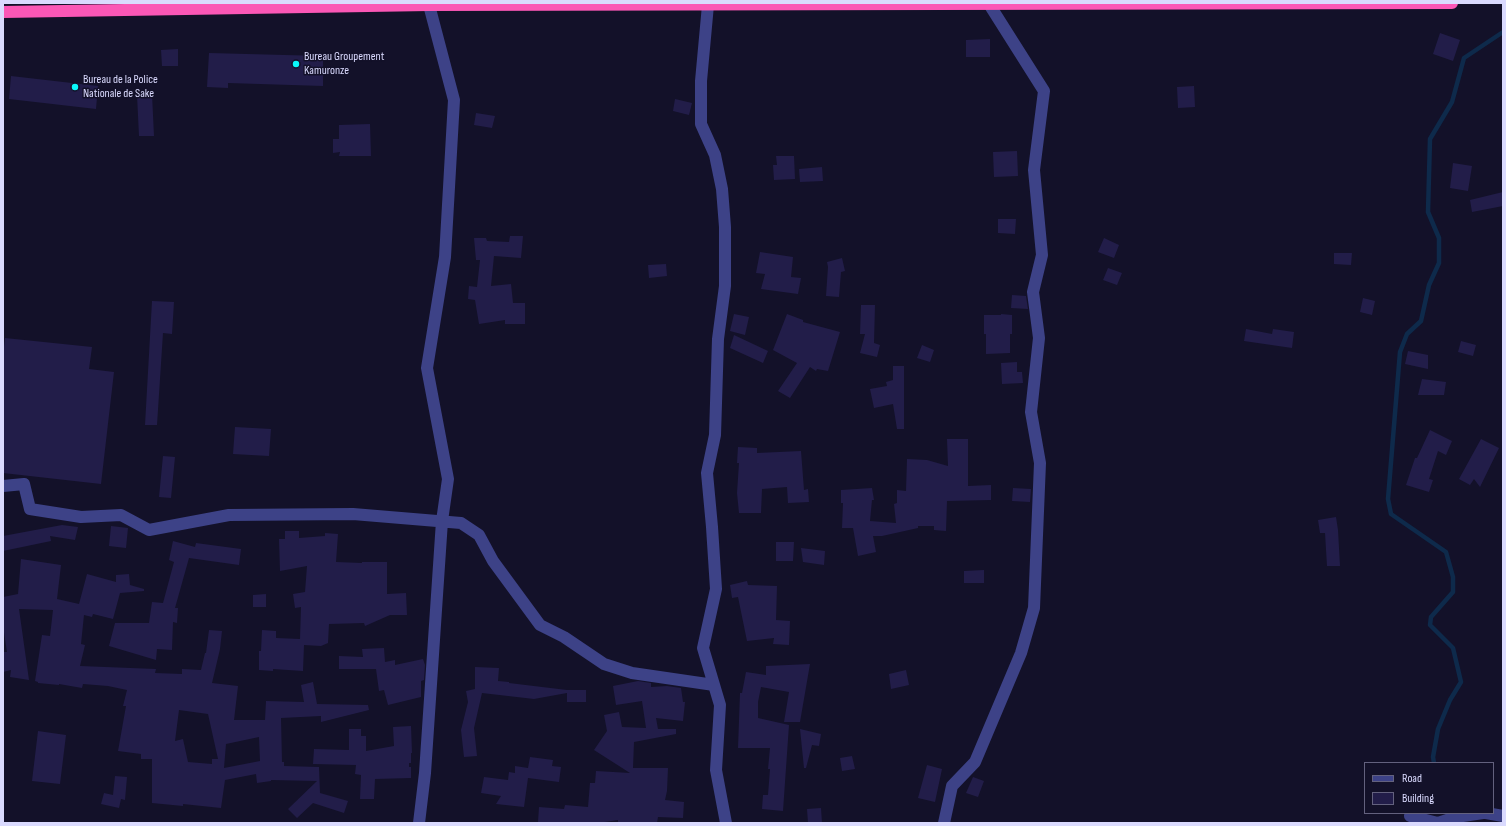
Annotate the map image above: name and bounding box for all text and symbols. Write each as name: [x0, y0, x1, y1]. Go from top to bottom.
place label: Bureau Groupement Kamuronze: [304, 50, 384, 78]
marker: Bureau Groupement Kamuronze: [291, 59, 301, 69]
place label: Bureau de la Police Nationale de Sake: [83, 73, 158, 101]
marker: Bureau de la Police Nationale de Sake: [70, 82, 80, 92]
legend: [1364, 762, 1494, 814]
text: Road: [1402, 771, 1422, 786]
text: Building: [1402, 791, 1434, 806]

